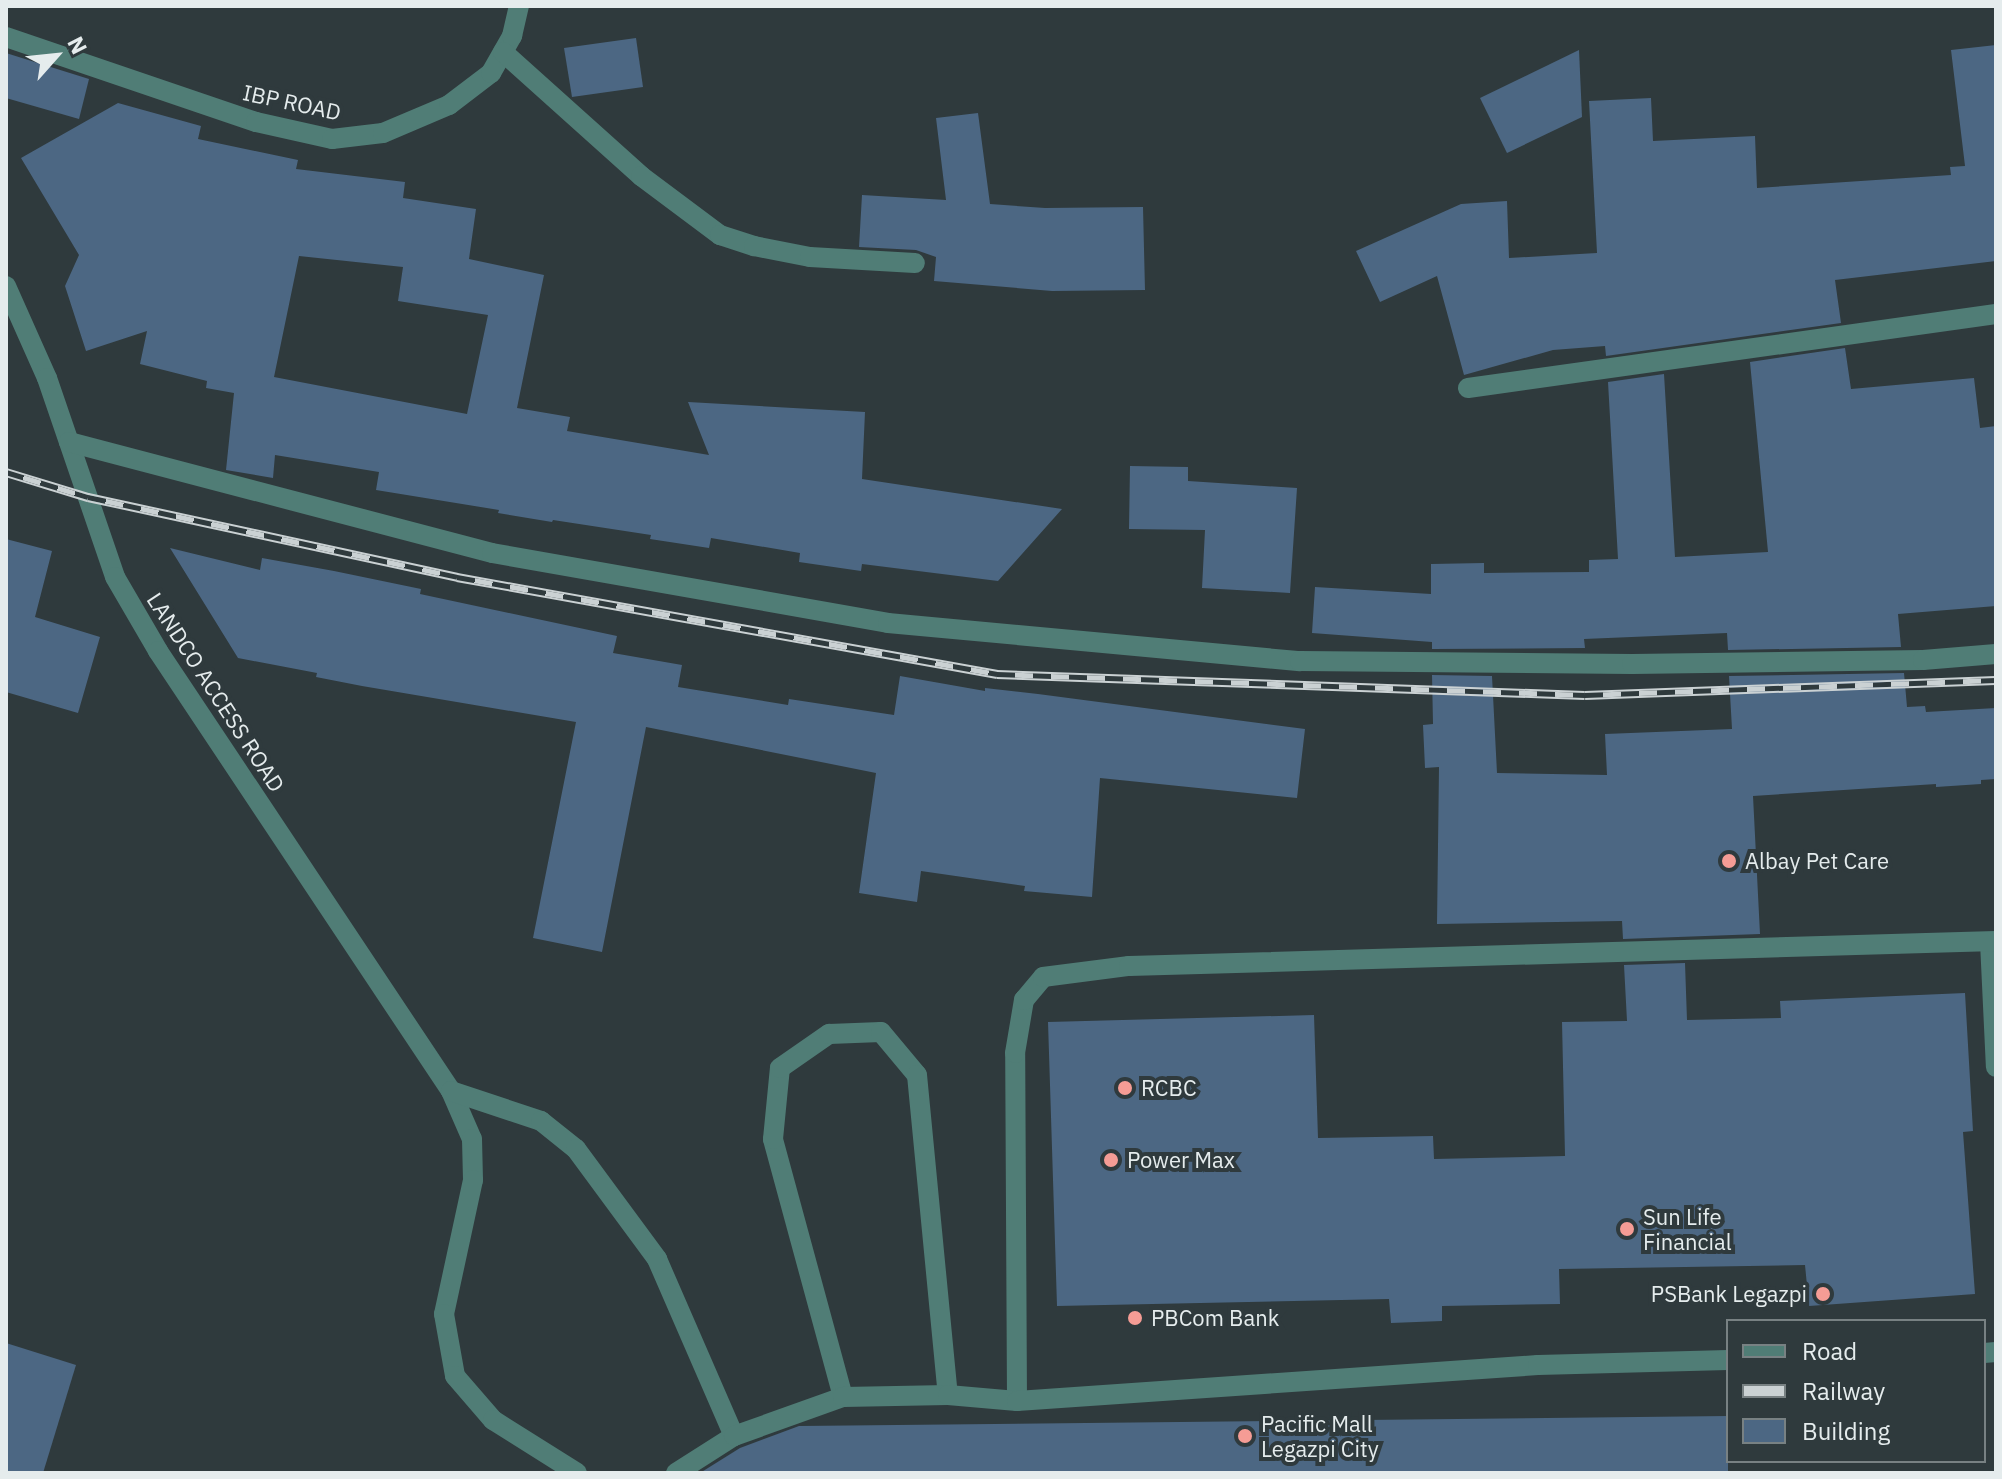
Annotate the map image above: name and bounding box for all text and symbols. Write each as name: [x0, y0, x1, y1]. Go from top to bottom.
north arrow: [16, 16, 96, 96]
text: N: [61, 31, 94, 59]
street label: IBP ROAD: [241, 79, 343, 125]
street label: LANDCO ACCESS ROAD: [142, 587, 290, 797]
place label: Albay Pet Care: [1745, 848, 1889, 874]
marker: Albay Pet Care: [1720, 852, 1738, 870]
place label: RCBC: [1141, 1075, 1197, 1101]
marker: RCBC: [1116, 1079, 1134, 1097]
place label: Power Max: [1127, 1147, 1235, 1173]
marker: Power Max: [1102, 1151, 1120, 1169]
place label: Sun Life Financial: [1643, 1203, 1732, 1254]
marker: Sun Life Financial: [1618, 1220, 1636, 1238]
place label: PSBank Legazpi: [1651, 1281, 1807, 1307]
marker: PSBank Legazpi: [1814, 1285, 1832, 1303]
place label: PBCom Bank: [1151, 1305, 1279, 1331]
marker: PBCom Bank: [1126, 1309, 1144, 1327]
legend: [1726, 1319, 1986, 1463]
text: Road: [1802, 1335, 1857, 1367]
text: Railway: [1802, 1375, 1885, 1407]
place label: Pacific Mall Legazpi City: [1261, 1410, 1379, 1462]
text: Building: [1802, 1415, 1890, 1447]
marker: Pacific Mall Legazpi City: [1236, 1427, 1254, 1445]

